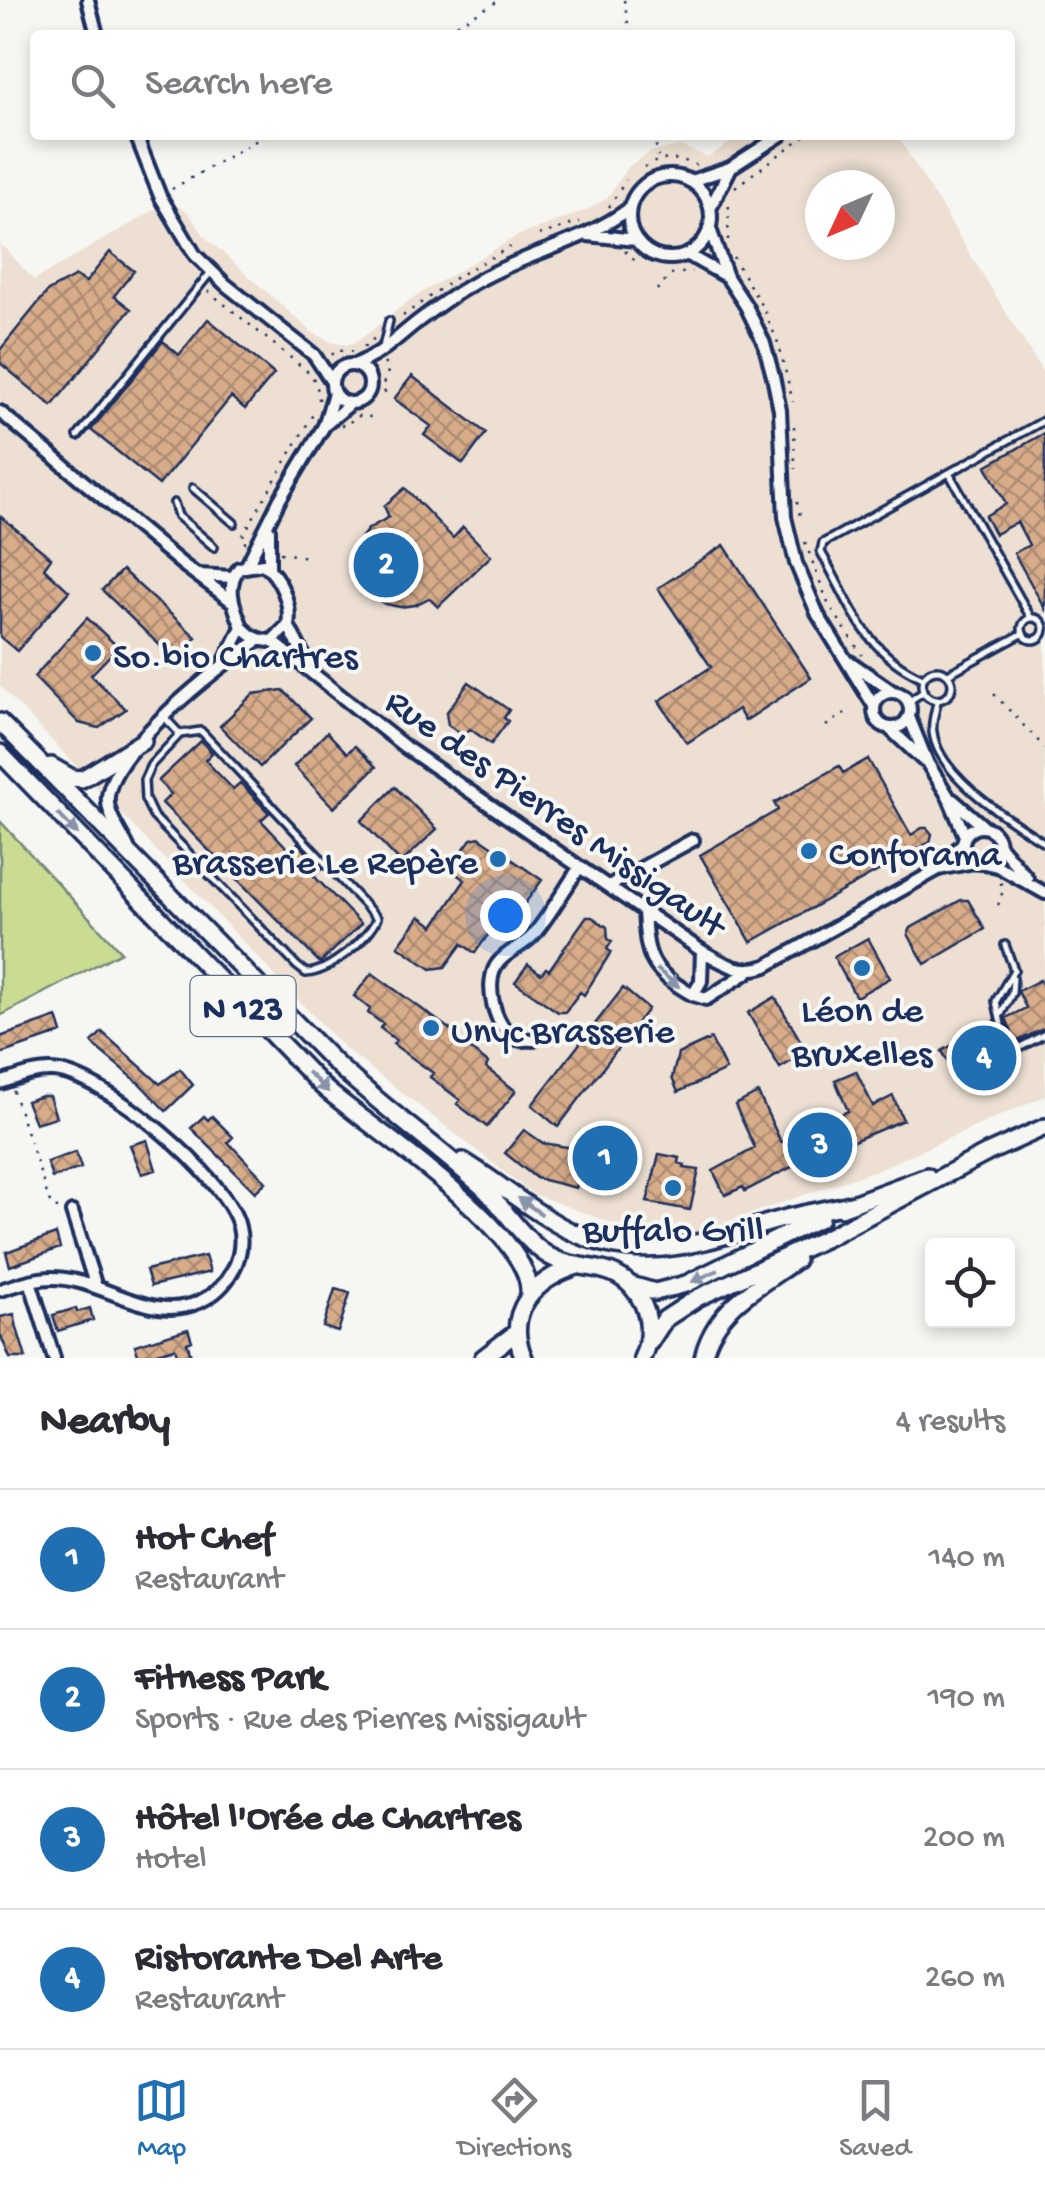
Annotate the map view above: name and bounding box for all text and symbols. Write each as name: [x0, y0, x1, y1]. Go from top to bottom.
search box: [30, 30, 1015, 140]
icon: search: [65, 58, 120, 113]
text: Search here: [145, 63, 332, 107]
north arrow: [805, 170, 895, 260]
pin: 2: [354, 528, 418, 602]
place label: So.bio Chartres: [113, 637, 358, 681]
marker: So.bio Chartres: [82, 642, 104, 664]
street label: Rue des Pierres Missigault: [375, 682, 735, 952]
one-way arrow: [56, 811, 79, 835]
place label: Conforama: [829, 835, 1003, 879]
marker: Conforama: [798, 840, 820, 862]
place label: Brasserie Le Repère: [172, 843, 478, 887]
marker: Brasserie Le Repère: [487, 848, 509, 870]
your location: [480, 890, 531, 941]
marker: Léon de Bruxelles: [851, 957, 873, 979]
one-way arrow: [655, 967, 680, 989]
road number: N 123: [190, 976, 296, 1036]
place label: Léon de Bruxelles: [791, 991, 933, 1079]
place label: Unyc Brasserie: [451, 1012, 675, 1056]
marker: Unyc Brasserie: [420, 1017, 442, 1039]
pin: 4: [952, 1020, 1016, 1096]
one-way arrow: [306, 1070, 330, 1093]
pin: 3: [788, 1108, 852, 1182]
pin: 1: [572, 1120, 638, 1196]
marker: Buffalo Grill: [662, 1177, 684, 1199]
one-way arrow: [516, 1196, 543, 1216]
place label: Buffalo Grill: [581, 1211, 764, 1255]
map controls: [925, 1238, 1015, 1328]
button: locate: [925, 1238, 1015, 1328]
one-way arrow: [690, 1268, 720, 1284]
text: Nearby: [40, 1399, 170, 1448]
text: 4 results: [896, 1404, 1005, 1442]
text: Hot Chef: [135, 1518, 273, 1562]
text: 1: [66, 1540, 79, 1578]
text: 140 m: [928, 1540, 1005, 1578]
text: Restaurant: [135, 1562, 283, 1600]
text: Fitness Park: [135, 1658, 325, 1702]
text: 2: [65, 1680, 80, 1718]
text: 190 m: [928, 1680, 1005, 1718]
text: Sports · Rue des Pierres Missigault: [135, 1702, 584, 1740]
text: Hôtel l'Orée de Chartres: [135, 1798, 520, 1842]
text: 3: [64, 1820, 81, 1858]
text: 200 m: [923, 1820, 1005, 1858]
text: Hotel: [135, 1842, 207, 1880]
text: Ristorante Del Arte: [135, 1938, 442, 1982]
text: 4: [65, 1960, 80, 1998]
text: 260 m: [925, 1960, 1005, 1998]
text: Restaurant: [135, 1982, 283, 2020]
tab: Map: [134, 2073, 189, 2166]
tab: Directions: [457, 2073, 571, 2166]
tab: Saved: [839, 2073, 911, 2166]

